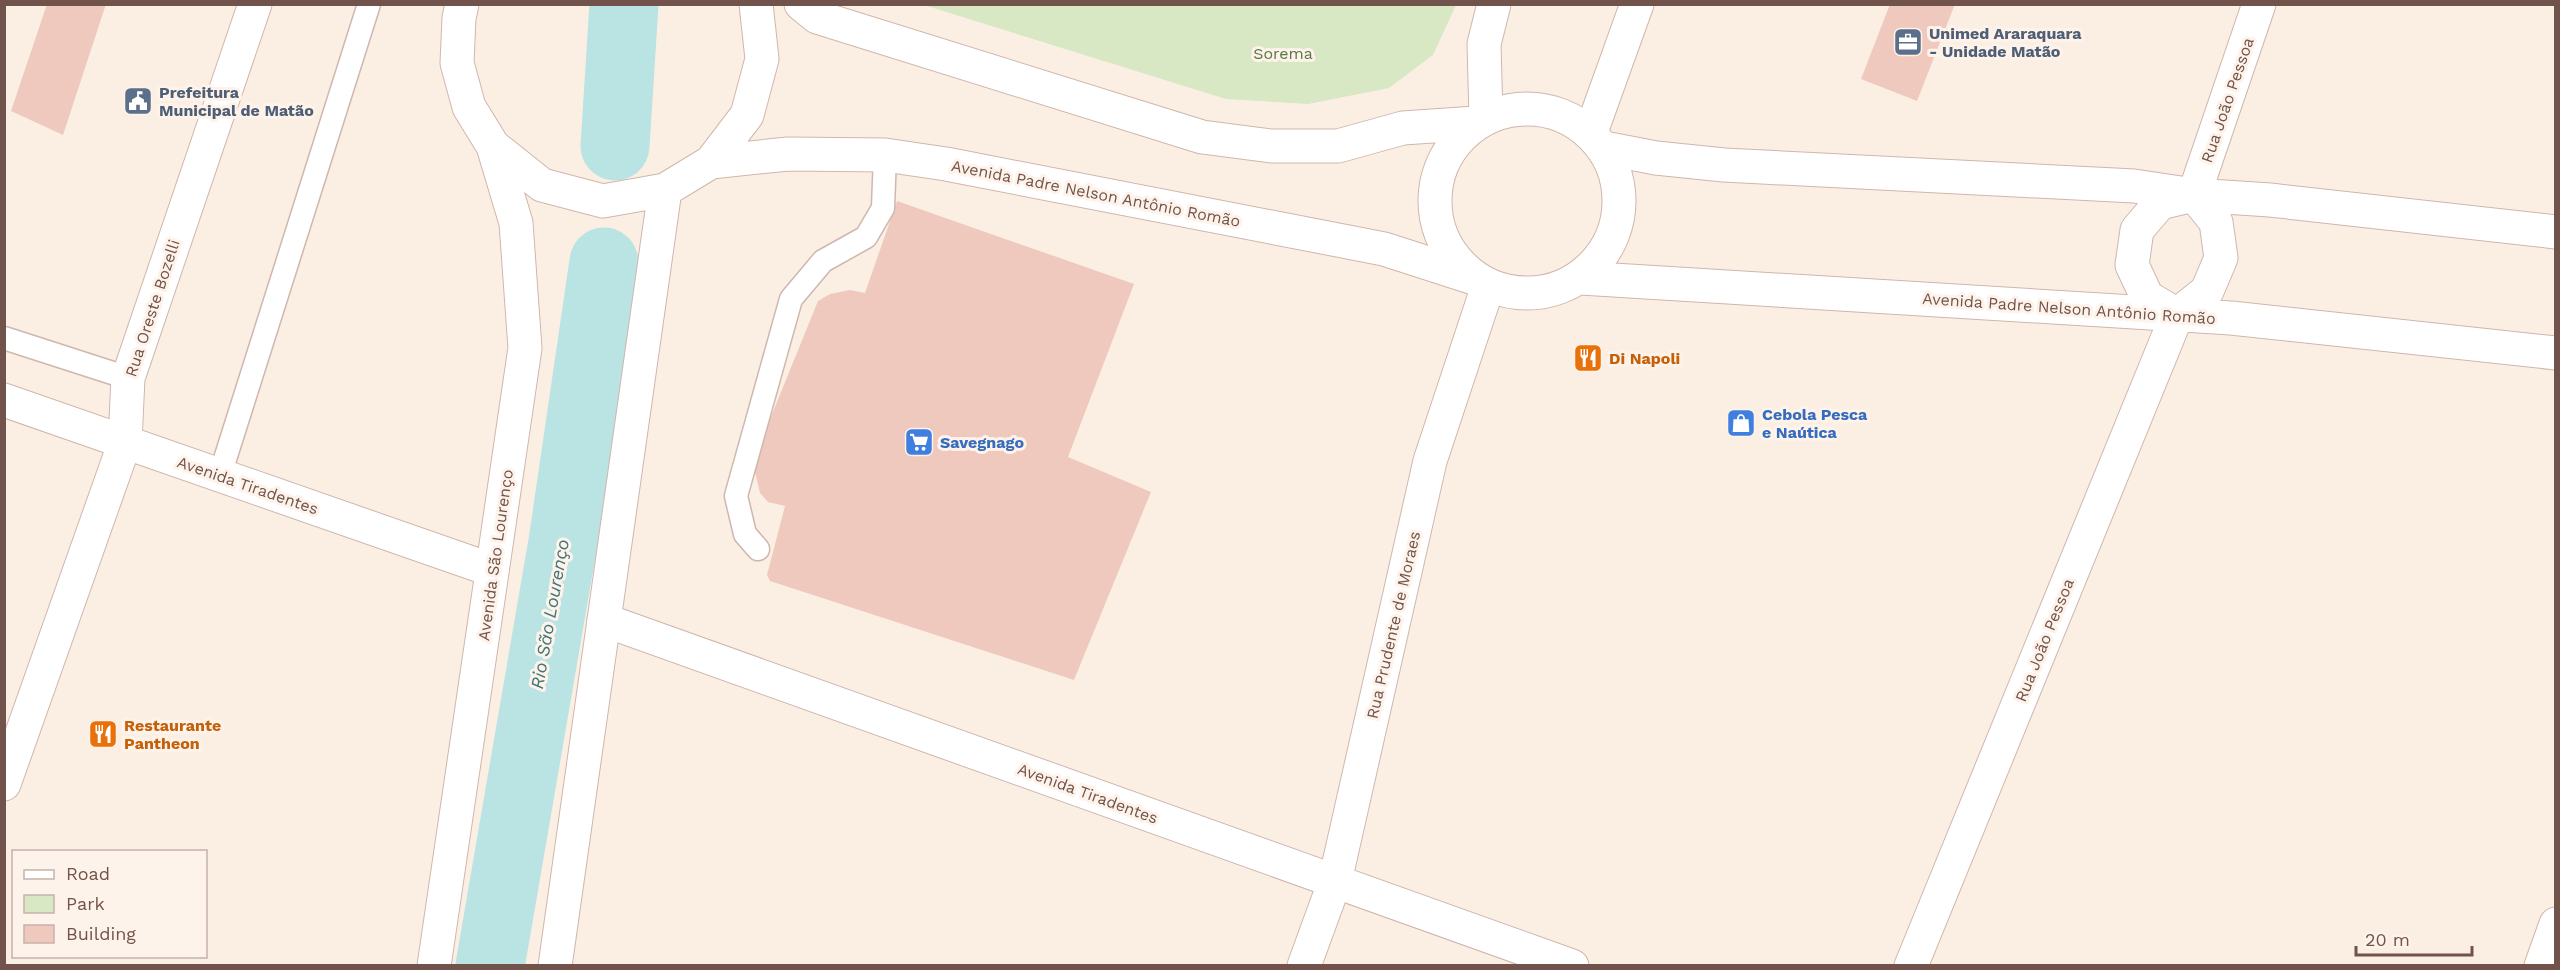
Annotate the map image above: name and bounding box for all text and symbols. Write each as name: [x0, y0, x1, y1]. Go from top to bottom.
place label: Unimed Araraquara - Unidade Matão: [1929, 24, 2082, 61]
office icon: Unimed Araraquara - Unidade Matão: [1892, 26, 1924, 58]
street label: Rua João Pessoa: [2197, 35, 2258, 165]
park label: Sorema: [1253, 44, 1313, 63]
place label: Prefeitura Municipal de Matão: [159, 83, 314, 120]
public building icon: Prefeitura Municipal de Matão: [122, 85, 154, 117]
street label: Avenida Padre Nelson Antônio Romão: [950, 156, 1242, 231]
street label: Rua Oreste Bozelli: [121, 237, 184, 379]
street label: Avenida Padre Nelson Antônio Romão: [1922, 289, 2216, 328]
restaurant icon: Di Napoli: [1572, 342, 1604, 374]
place label: Di Napoli: [1609, 349, 1680, 368]
place label: Cebola Pesca e Naútica: [1762, 405, 1868, 442]
shop icon: Cebola Pesca e Naútica: [1725, 407, 1757, 439]
supermarket icon: Savegnago: [903, 426, 935, 458]
place label: Savegnago: [940, 433, 1024, 452]
street label: Avenida Tiradentes: [175, 452, 321, 519]
street label: Avenida São Lourenço: [474, 468, 517, 642]
street label: Rua Prudente de Moraes: [1363, 529, 1424, 721]
water label: Rio São Lourenço: [526, 537, 573, 690]
street label: Rua João Pessoa: [2011, 576, 2078, 705]
place label: Restaurante Pantheon: [124, 716, 221, 753]
restaurant icon: Restaurante Pantheon: [87, 718, 119, 750]
street label: Avenida Tiradentes: [1015, 759, 1161, 828]
legend: [12, 850, 207, 958]
text: Road: [66, 863, 110, 884]
text: Park: [66, 893, 105, 914]
scale bar: [2356, 919, 2472, 957]
text: Building: [66, 923, 136, 944]
text: 20 m: [2365, 929, 2410, 950]

